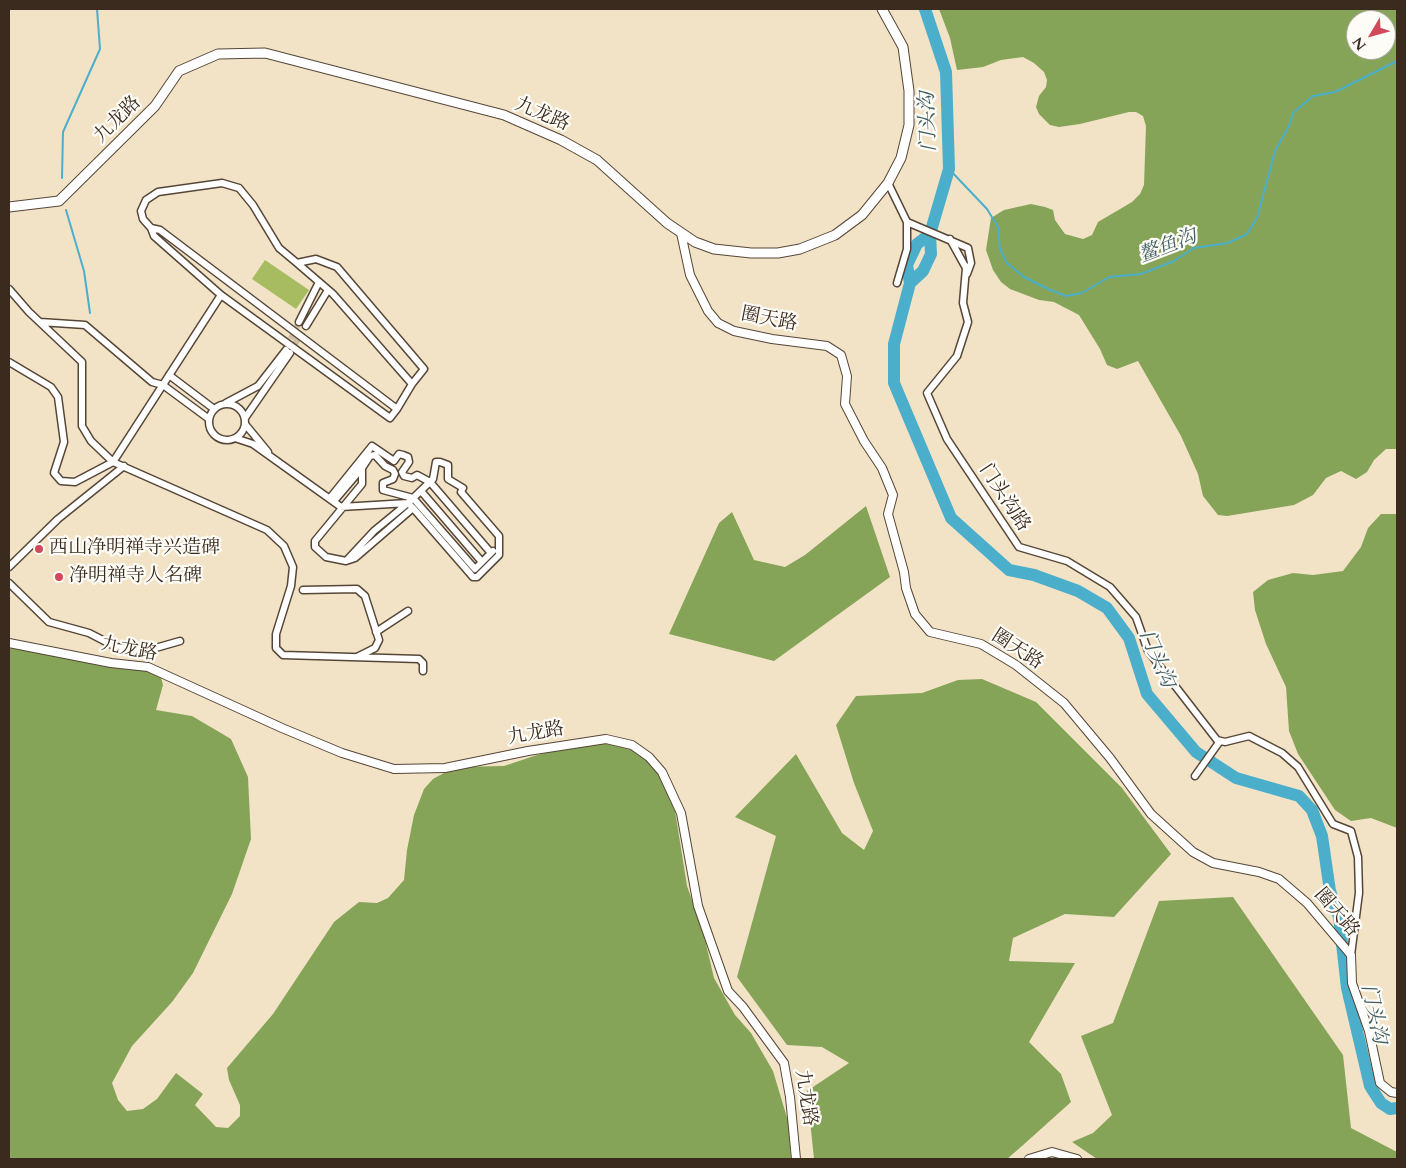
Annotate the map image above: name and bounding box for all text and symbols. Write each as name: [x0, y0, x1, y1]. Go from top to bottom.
north arrow: [1346, 10, 1396, 60]
text: N: [1348, 33, 1371, 54]
street label: 九龙路: [90, 92, 146, 148]
water label: 门头沟: [916, 92, 942, 152]
street label: 九龙路: [511, 93, 573, 137]
water label: 鳌鱼沟: [1136, 225, 1200, 269]
street label: 圈天路: [739, 303, 799, 337]
street label: 门头沟路: [974, 460, 1034, 536]
place label: 西山净明禅寺兴造碑: [49, 538, 220, 560]
marker: 西山净明禅寺兴造碑: [33, 543, 45, 555]
place label: 净明禅寺人名碑: [69, 566, 202, 588]
marker: 净明禅寺人名碑: [53, 571, 65, 583]
street label: 圈天路: [987, 625, 1047, 675]
water label: 门头沟: [1133, 627, 1179, 691]
street label: 九龙路: [99, 633, 159, 667]
street label: 九龙路: [506, 718, 566, 750]
street label: 圈天路: [1309, 884, 1363, 942]
water label: 门头沟: [1355, 982, 1391, 1046]
street label: 九龙路: [789, 1068, 821, 1128]

